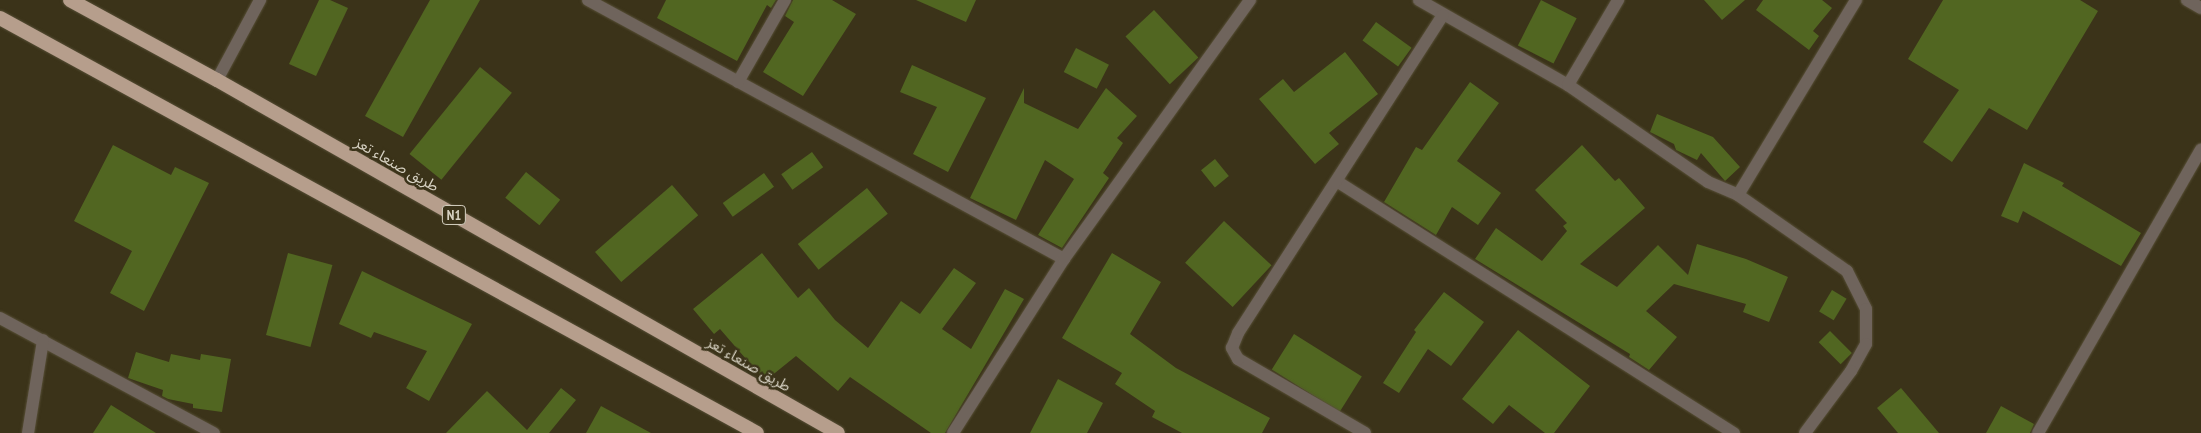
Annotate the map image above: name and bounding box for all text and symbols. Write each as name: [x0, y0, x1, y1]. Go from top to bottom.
street label: طريق صنعاء تعز: [352, 133, 442, 195]
road number: N1: [442, 204, 466, 226]
street label: طريق صنعاء تعز: [704, 333, 794, 395]

